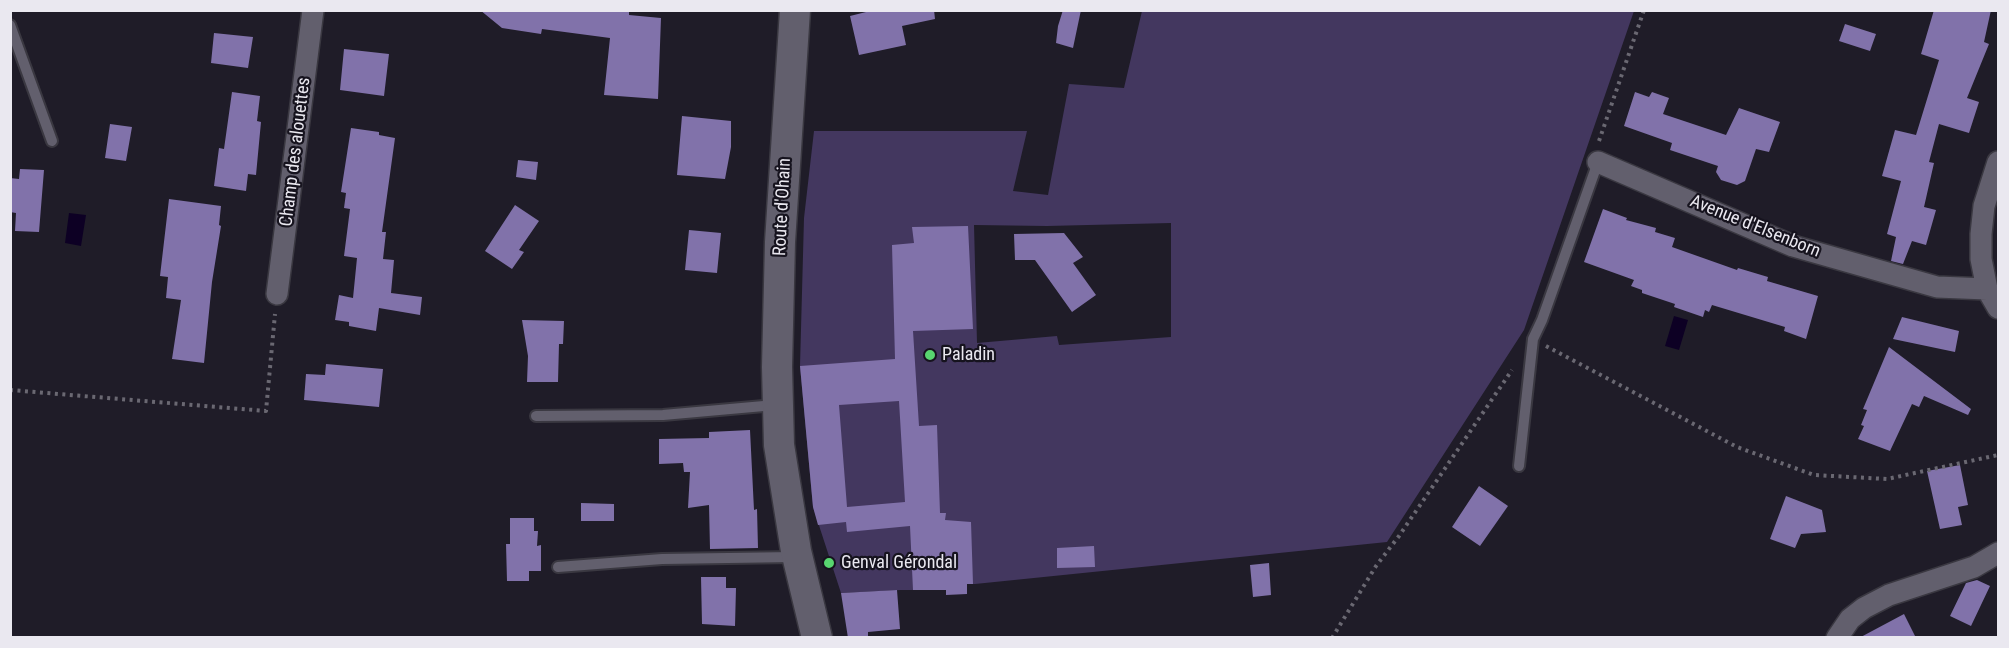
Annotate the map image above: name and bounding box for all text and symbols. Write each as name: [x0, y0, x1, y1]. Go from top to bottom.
street label: Champ des alouettes: [276, 76, 316, 228]
street label: Route d'Ohain: [770, 157, 796, 257]
street label: Avenue d'Elsenborn: [1687, 191, 1823, 263]
place label: Paladin: [942, 344, 995, 366]
marker: Paladin: [923, 348, 937, 362]
place label: Genval Gérondal: [841, 552, 957, 574]
marker: Genval Gérondal: [822, 556, 836, 570]

